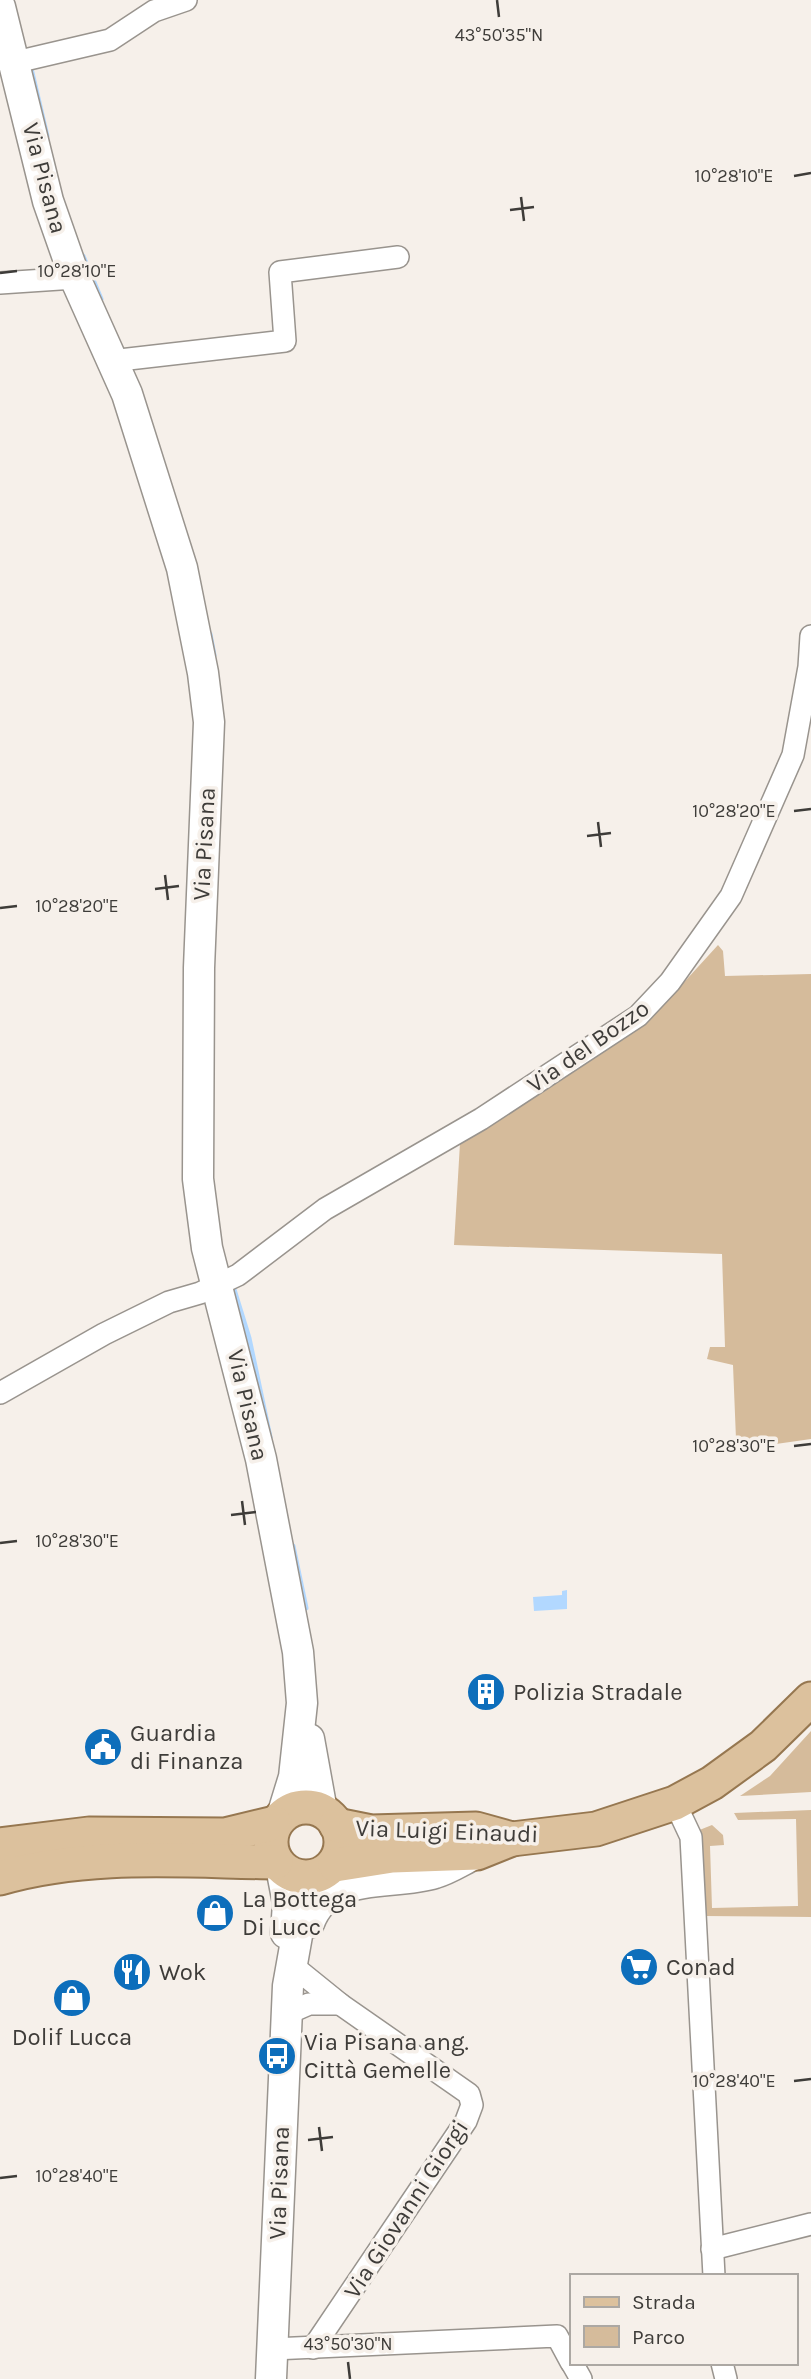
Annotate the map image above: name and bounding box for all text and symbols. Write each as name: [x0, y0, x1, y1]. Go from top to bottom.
text: 43°50'35"N: [455, 24, 543, 46]
street label: Via Pisana: [17, 120, 73, 236]
text: 10°28'10"E: [695, 165, 773, 187]
text: 10°28'10"E: [38, 260, 116, 282]
street label: Via Pisana: [187, 787, 221, 901]
text: 10°28'20"E: [692, 800, 776, 822]
text: 10°28'20"E: [35, 895, 119, 917]
street label: Via del Bozzo: [522, 994, 654, 1098]
street label: Via Pisana: [222, 1347, 274, 1463]
text: 10°28'30"E: [692, 1435, 776, 1457]
text: 10°28'30"E: [35, 1530, 119, 1552]
building icon: Polizia Stradale: [465, 1671, 507, 1713]
place label: Polizia Stradale: [513, 1678, 683, 1706]
place label: Guardia di Finanza: [130, 1719, 244, 1775]
public building icon: Guardia di Finanza: [82, 1726, 124, 1768]
street label: Via Luigi Einaudi: [355, 1814, 539, 1848]
place label: La Bottega Di Lucc: [242, 1885, 357, 1941]
shop icon: La Bottega Di Lucc: [194, 1892, 236, 1934]
supermarket icon: Conad: [618, 1946, 660, 1988]
restaurant icon: Wok: [111, 1951, 153, 1993]
place label: Conad: [666, 1953, 736, 1981]
place label: Wok: [159, 1958, 206, 1986]
shop icon: Dolif Lucca: [51, 1977, 93, 2019]
place label: Dolif Lucca: [12, 2023, 132, 2051]
place label: Via Pisana ang. Città Gemelle: [304, 2028, 469, 2084]
bus stop icon: Via Pisana ang. Città Gemelle: [256, 2035, 298, 2077]
text: 10°28'40"E: [692, 2070, 776, 2092]
street label: Via Giovanni Giorgi: [338, 2115, 474, 2303]
street label: Via Pisana: [263, 2126, 295, 2240]
text: 10°28'40"E: [35, 2165, 119, 2187]
legend: [570, 2274, 797, 2365]
text: Strada: [632, 2290, 696, 2314]
text: Parco: [632, 2325, 685, 2349]
text: 43°50'30"N: [303, 2333, 393, 2355]

